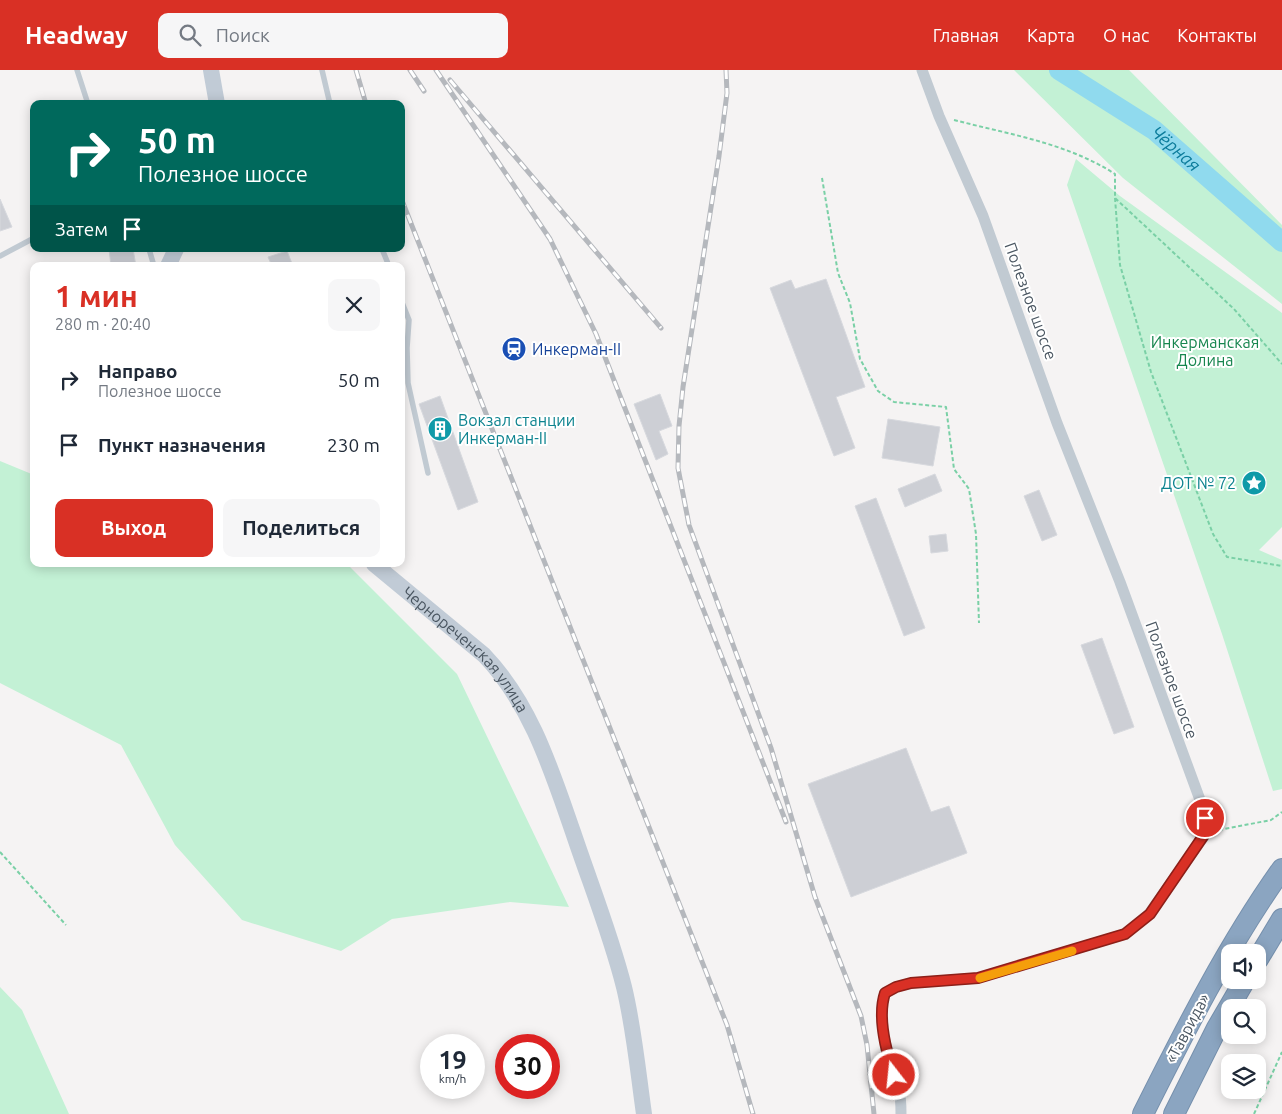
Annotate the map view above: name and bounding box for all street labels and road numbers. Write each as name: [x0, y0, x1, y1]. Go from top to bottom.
street label: Полезное шоссе: [1001, 240, 1061, 362]
street label: Чернореченская улица: [399, 583, 532, 715]
street label: Полезное шоссе: [1142, 619, 1202, 741]
street label: «Таврида»: [1161, 990, 1213, 1066]

